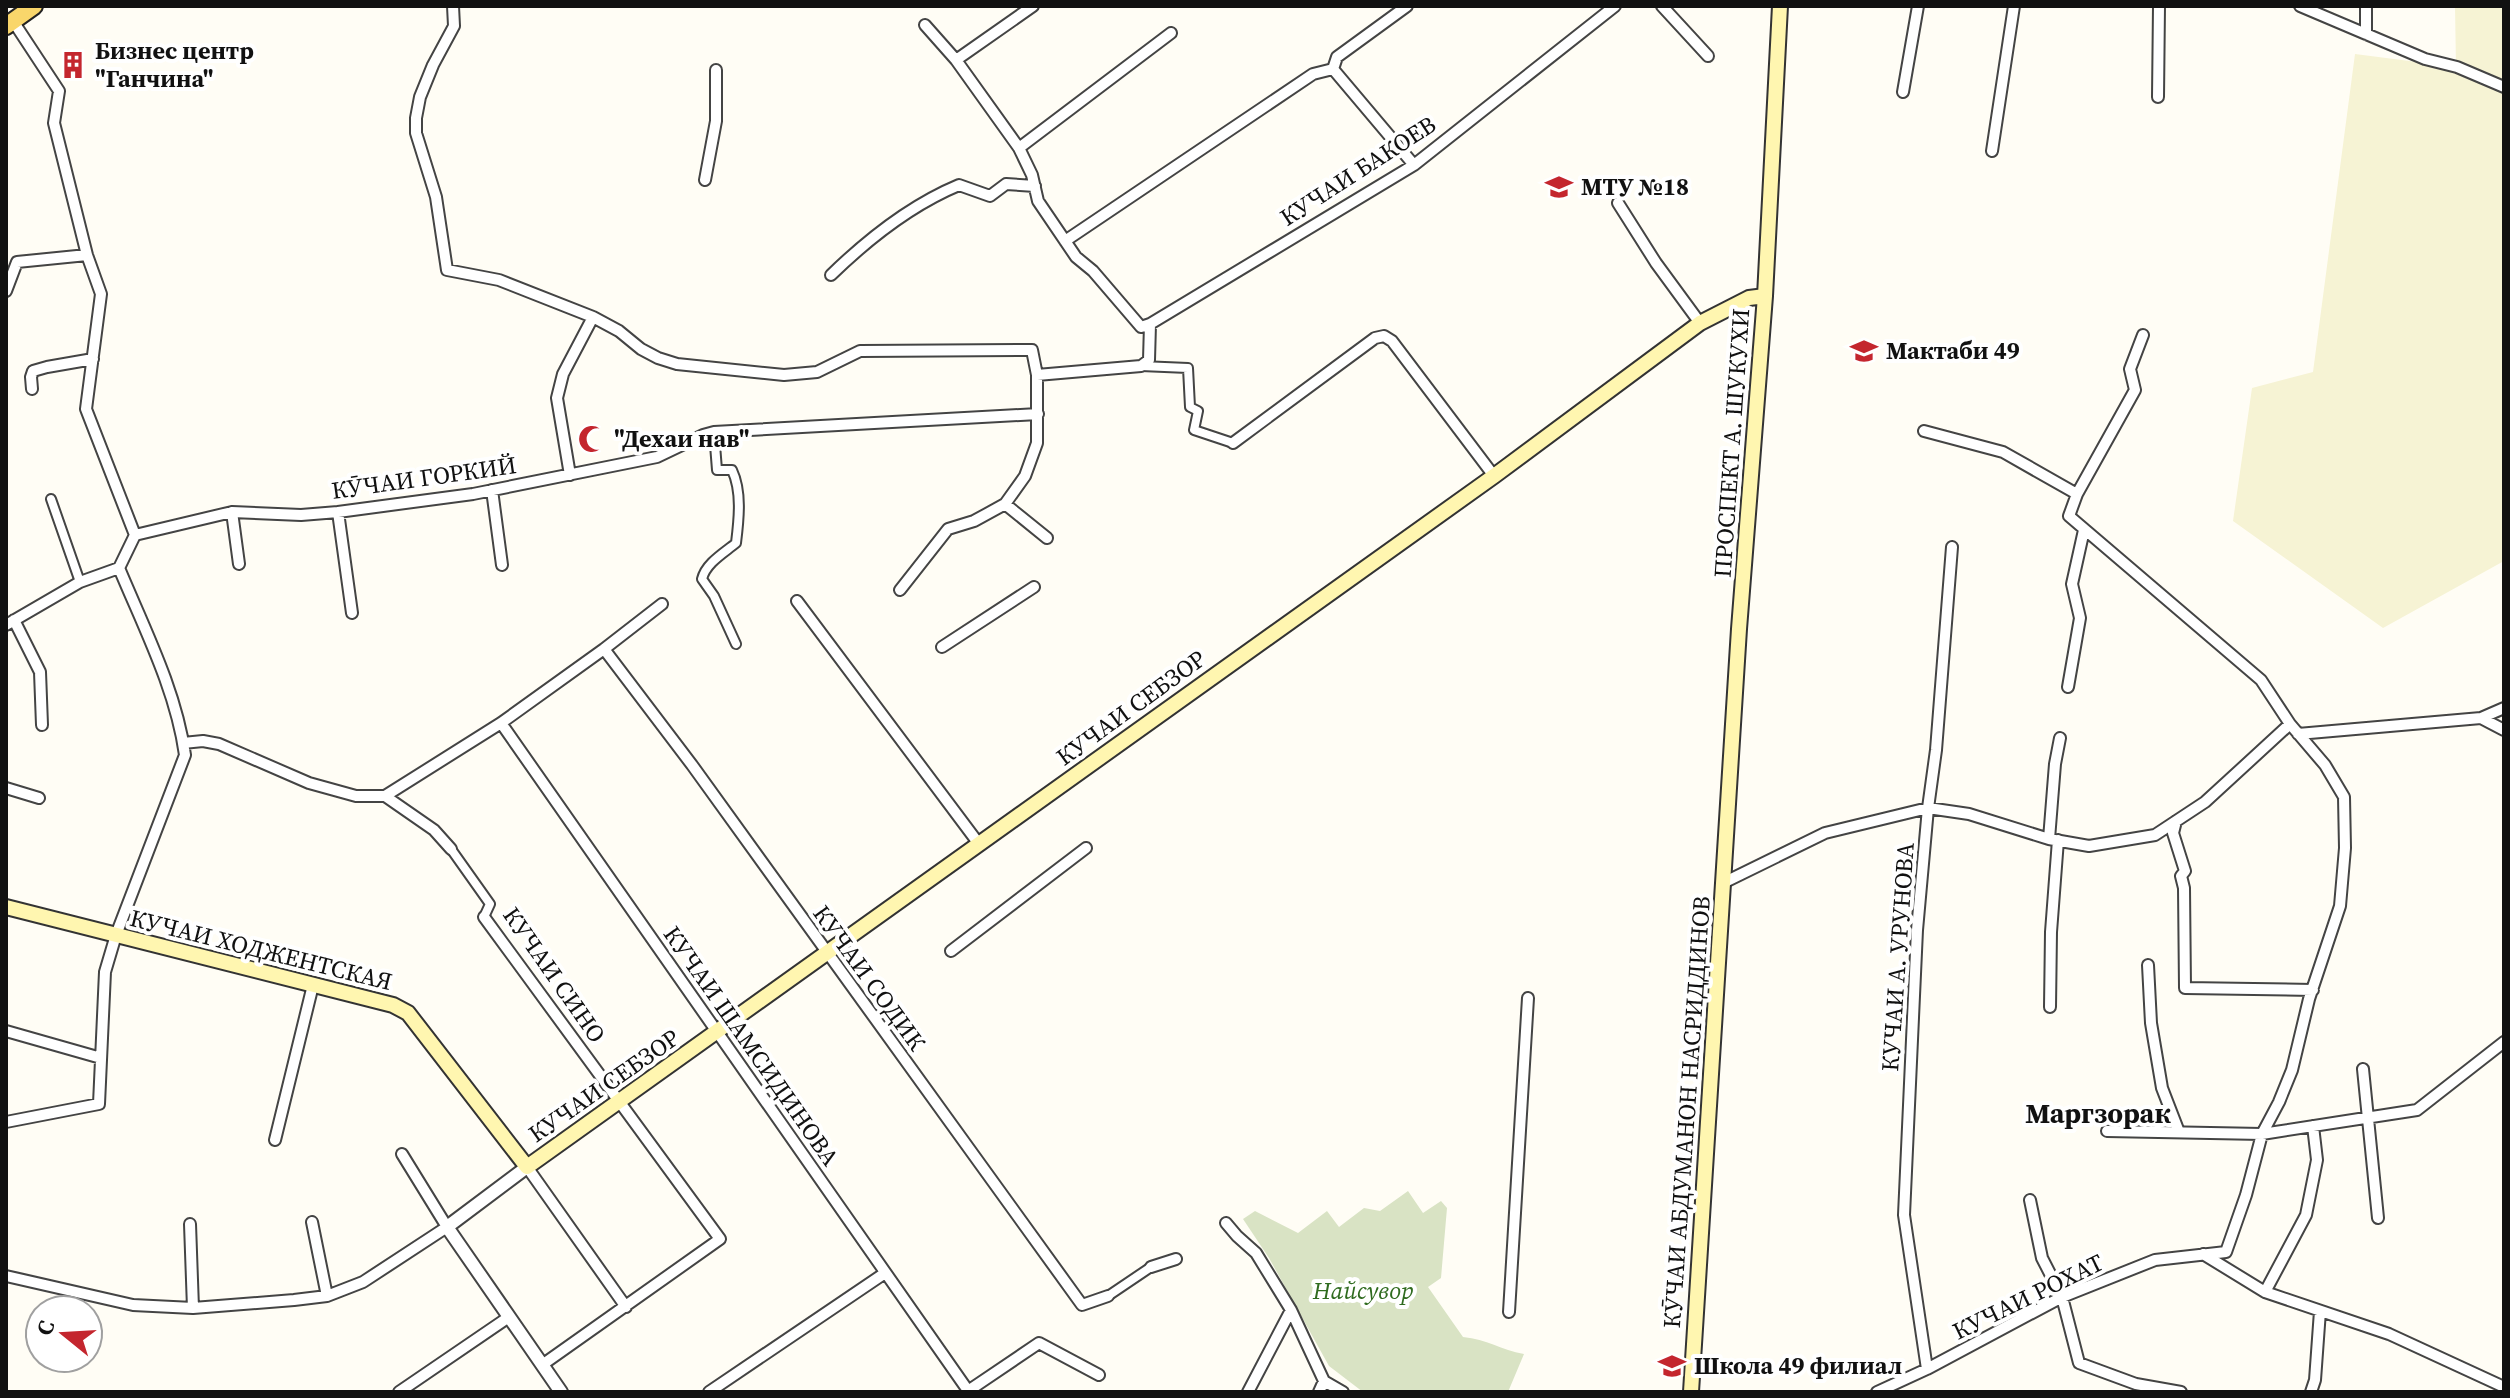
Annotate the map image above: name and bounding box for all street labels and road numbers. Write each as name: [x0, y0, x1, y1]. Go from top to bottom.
street label: КУЧАИ БАКОЕВ: [1273, 108, 1442, 233]
street label: ПРОСПЕКТ А. ШУКУХИ: [1706, 307, 1757, 579]
street label: КӮЧАИ ГОРКИЙ: [329, 448, 519, 507]
street label: КУЧАИ СЕБЗОР: [1049, 642, 1212, 773]
street label: КУЧАИ А. УРУНОВА: [1873, 841, 1922, 1072]
street label: КӮЧАИ АБДУМАНОН НАСРИДДИНОВ: [1655, 895, 1718, 1329]
street label: КУЧАИ СОДИК: [805, 898, 934, 1057]
street label: КУЧАИ СИНО: [495, 900, 613, 1049]
street label: КУЧАИ ХОДЖЕНТСКАЯ: [127, 901, 396, 998]
street label: КУЧАИ ШАМСИДИНОВА: [656, 919, 847, 1172]
street label: КУЧАИ СЕБЗОР: [522, 1021, 686, 1150]
street label: КУЧАИ РОХАТ: [1947, 1246, 2109, 1347]

